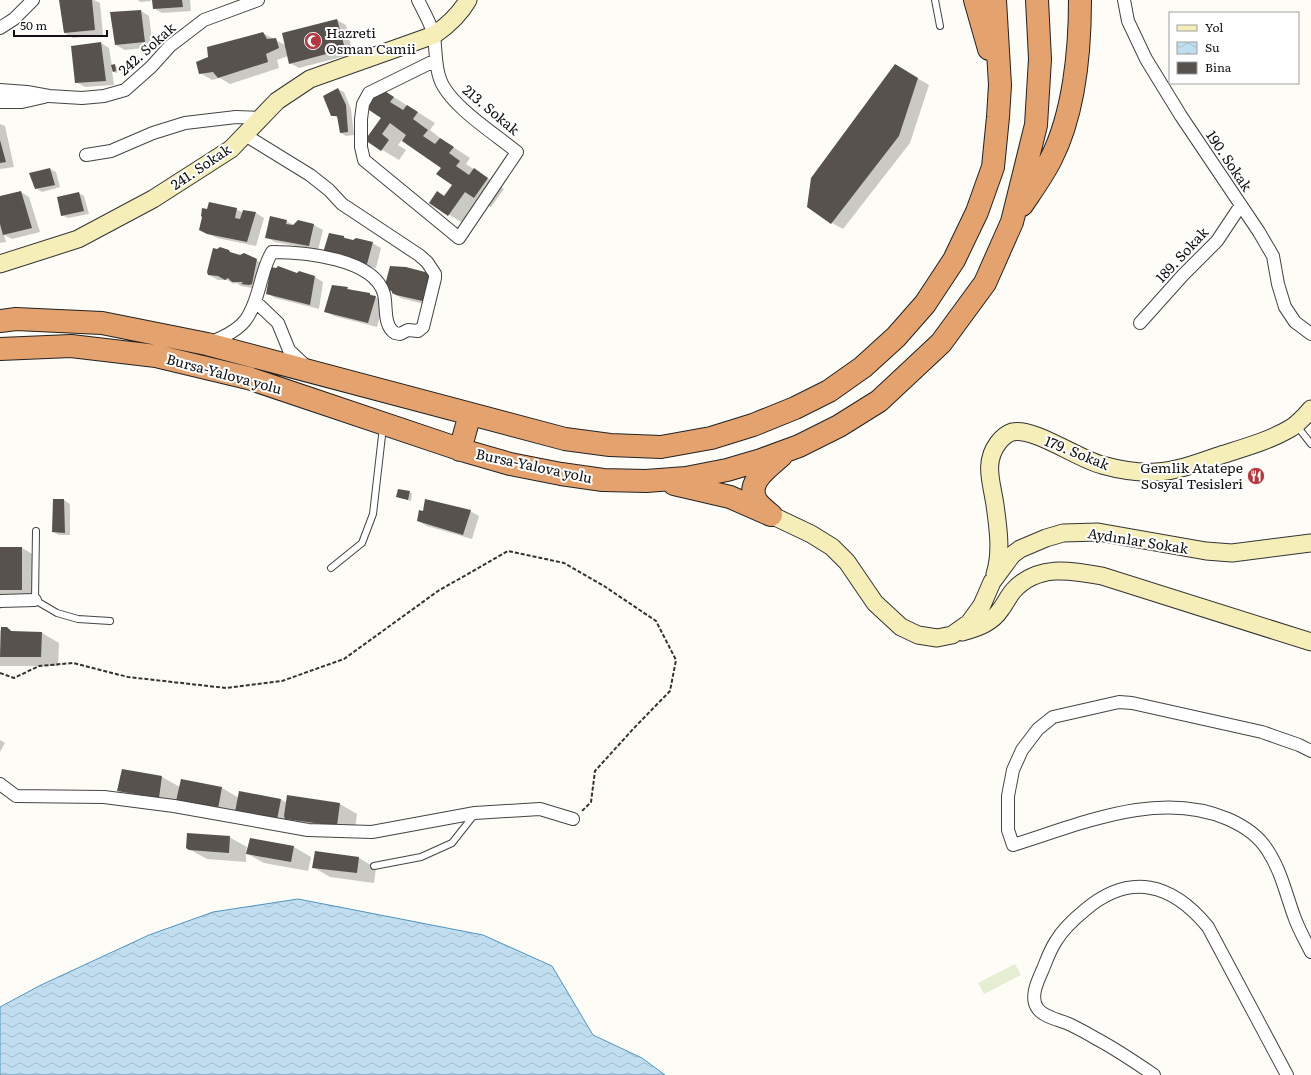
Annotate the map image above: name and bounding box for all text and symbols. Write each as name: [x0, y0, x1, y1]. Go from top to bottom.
scale bar: [14, 12, 107, 38]
legend: [1169, 12, 1299, 84]
text: 50 m: [20, 16, 47, 34]
street label: 242. Sokak: [114, 17, 180, 79]
text: Yol: [1205, 18, 1223, 36]
place label: Hazreti Osman Camii: [326, 22, 416, 58]
mosque icon: Hazreti Osman Camii: [303, 31, 323, 51]
text: Su: [1205, 38, 1220, 56]
text: Bina: [1205, 58, 1232, 76]
street label: 213. Sokak: [459, 79, 525, 139]
street label: 190. Sokak: [1202, 126, 1258, 195]
street label: 241. Sokak: [166, 138, 235, 194]
street label: 189. Sokak: [1150, 222, 1212, 286]
street label: Bursa-Yalova yolu: [164, 348, 284, 398]
street label: 179. Sokak: [1042, 430, 1113, 474]
street label: Bursa-Yalova yolu: [474, 443, 594, 487]
place label: Gemlik Atatepe Sosyal Tesisleri: [1140, 457, 1243, 493]
restaurant icon: Gemlik Atatepe Sosyal Tesisleri: [1246, 466, 1266, 486]
street label: Aydınlar Sokak: [1086, 522, 1190, 558]

